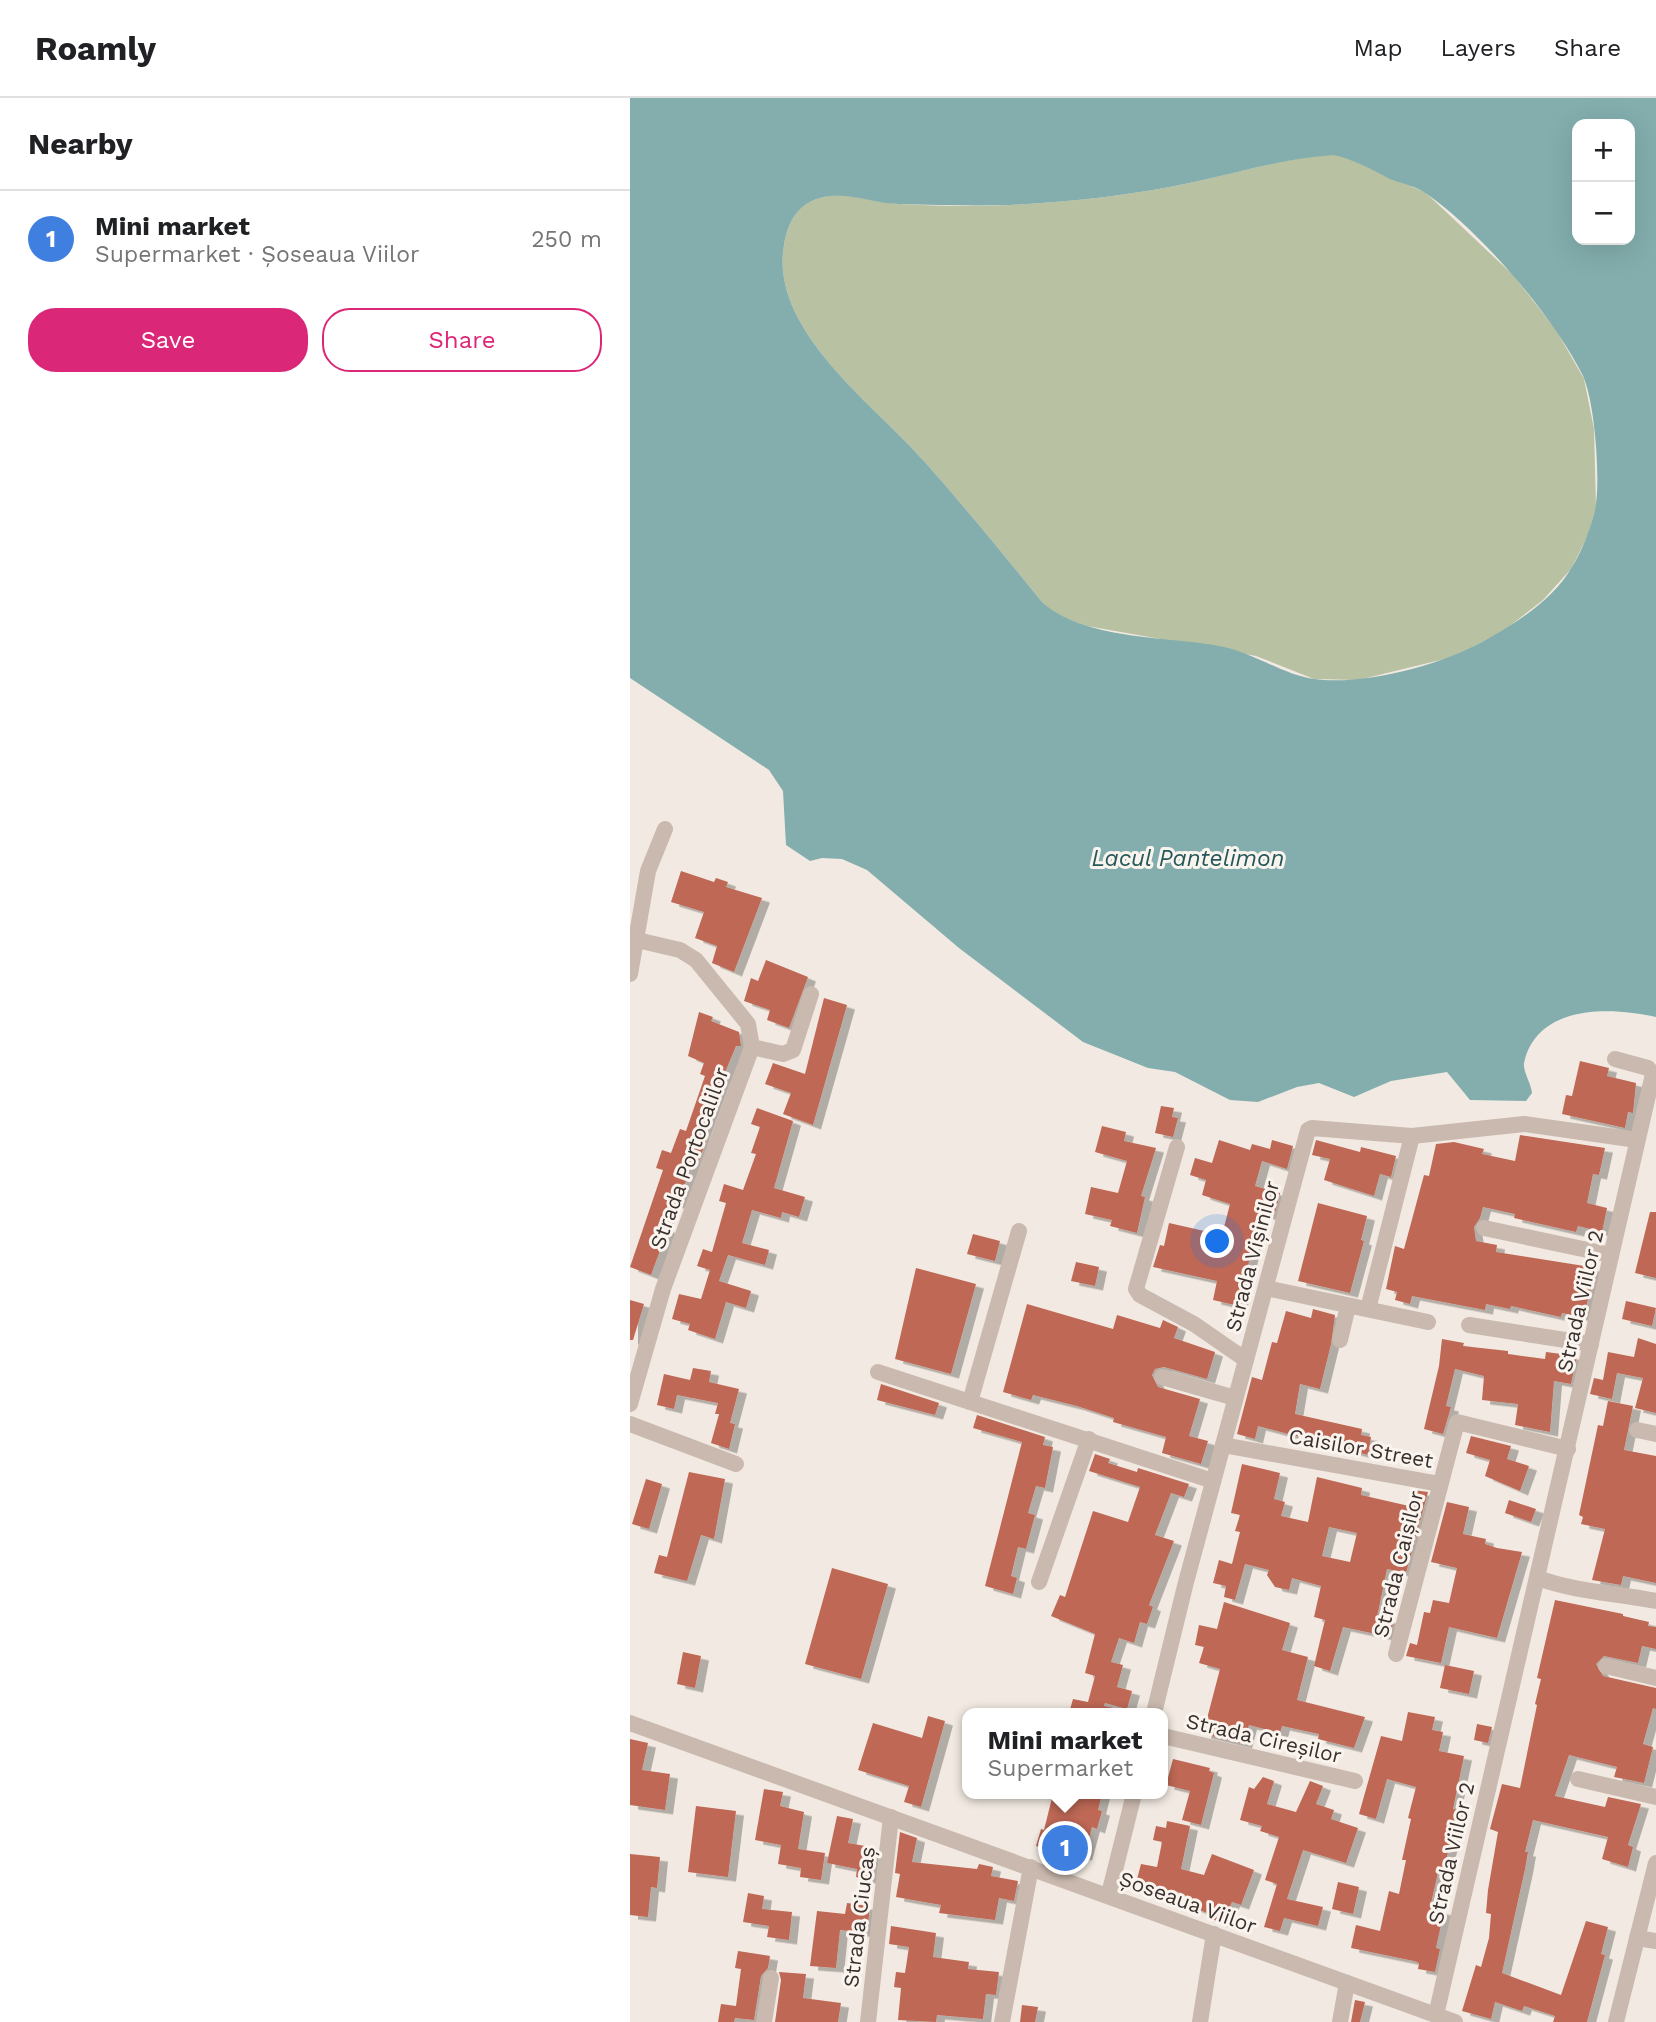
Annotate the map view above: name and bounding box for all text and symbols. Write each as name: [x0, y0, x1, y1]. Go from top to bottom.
text: Roamly: [35, 29, 156, 68]
text: Map: [1354, 34, 1402, 62]
text: Layers: [1440, 34, 1516, 62]
text: Share: [1554, 34, 1621, 62]
map controls: [1572, 119, 1635, 245]
button: +: [1572, 119, 1635, 182]
text: Nearby: [28, 126, 133, 161]
button: −: [1572, 182, 1635, 245]
text: Mini market: [95, 211, 250, 241]
text: 1: [46, 226, 56, 253]
text: 250 m: [531, 226, 602, 253]
text: Supermarket · Șoseaua Viilor: [95, 241, 419, 268]
button: Save: [28, 308, 308, 372]
button: Share: [322, 308, 602, 372]
water label: Lacul Pantelimon: [1092, 845, 1284, 872]
street label: Strada Portocalilor: [644, 1063, 734, 1252]
street label: Strada Vișinilor: [1220, 1177, 1284, 1334]
your location: [1200, 1224, 1234, 1258]
street label: Strada Viilor 2: [1552, 1228, 1608, 1374]
street label: Caisilor Street: [1287, 1423, 1435, 1473]
street label: Strada Caișilor: [1368, 1488, 1428, 1640]
popup: [962, 1708, 1168, 1799]
street label: Strada Cireșilor: [1184, 1708, 1345, 1768]
text: Mini market: [988, 1725, 1142, 1755]
text: Supermarket: [988, 1755, 1133, 1782]
street label: Strada Viilor 2: [1423, 1780, 1479, 1926]
pin: 1: [1042, 1822, 1088, 1874]
street label: Strada Ciucaș: [838, 1845, 880, 1989]
street label: Șoseaua Viilor: [1116, 1866, 1260, 1939]

